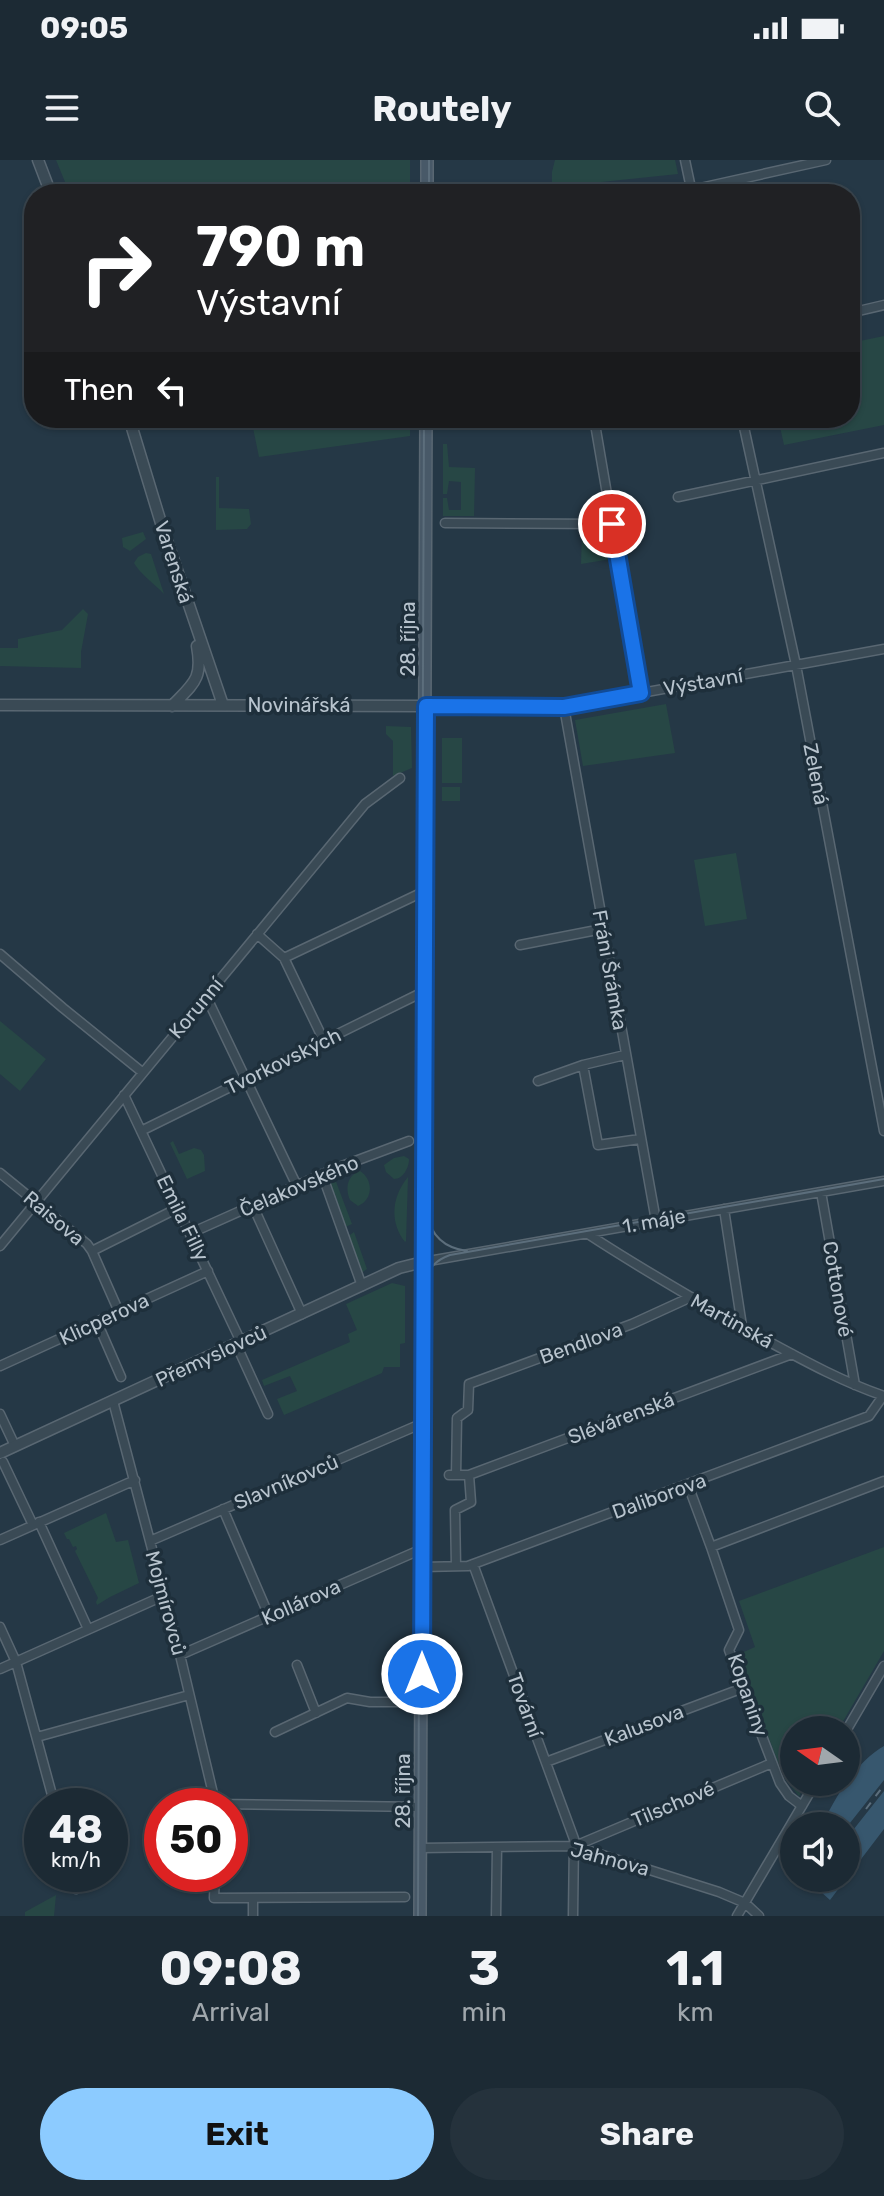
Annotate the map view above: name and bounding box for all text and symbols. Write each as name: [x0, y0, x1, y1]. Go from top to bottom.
text: 09:05: [40, 10, 128, 46]
icon: menu: [40, 86, 84, 130]
icon: search: [800, 86, 844, 130]
text: Routely: [372, 87, 512, 130]
text: 790 m: [196, 214, 365, 280]
icon: right: [64, 216, 168, 320]
text: Výstavní: [196, 281, 341, 324]
icon: left: [150, 368, 194, 412]
text: Then: [64, 372, 134, 408]
pin: [578, 490, 646, 558]
icon: arrive: [590, 502, 634, 546]
street label: Varenská: [149, 518, 199, 606]
street label: 28. října: [396, 601, 420, 677]
street label: Výstavní: [661, 663, 746, 701]
street label: Novinářská: [247, 693, 351, 717]
street label: Zelená: [798, 741, 834, 807]
street label: Fráni Šrámka: [588, 908, 632, 1032]
street label: Korunní: [164, 972, 229, 1043]
street label: Tvorkovských: [221, 1023, 345, 1099]
street label: Čelakovského: [236, 1150, 362, 1222]
street label: Emila Filly: [152, 1171, 214, 1265]
street label: Raisova: [19, 1186, 89, 1250]
street label: 1. máje: [620, 1204, 688, 1238]
street label: Cottonové: [818, 1239, 858, 1339]
street label: Klicperova: [55, 1288, 153, 1350]
street label: Martinská: [687, 1289, 777, 1353]
street label: Bendlova: [536, 1317, 626, 1369]
street label: Přemyslovců: [152, 1320, 270, 1392]
street label: Slévárenská: [564, 1387, 678, 1449]
street label: Slavníkovců: [230, 1449, 342, 1515]
street label: Daliborova: [609, 1468, 709, 1524]
street label: Mojmírovců: [141, 1548, 191, 1658]
street label: Kollárova: [258, 1574, 344, 1630]
position arrow: [380, 1632, 464, 1716]
street label: Kopaniny: [723, 1651, 773, 1739]
street label: Tovární: [502, 1669, 548, 1742]
street label: Kalusova: [601, 1699, 687, 1751]
north arrow: [780, 1716, 860, 1796]
map controls: [780, 1716, 860, 1892]
street label: 28. října: [391, 1753, 415, 1829]
street label: Tilschové: [628, 1776, 718, 1832]
speed limit sign: 50: [144, 1788, 248, 1892]
text: 48: [49, 1806, 103, 1853]
button: sound: [780, 1812, 860, 1892]
street label: Jahnova: [568, 1837, 652, 1881]
text: km/h: [51, 1848, 101, 1872]
text: 09:08: [160, 1940, 302, 1997]
text: 3: [468, 1940, 500, 1997]
text: 1.1: [666, 1940, 724, 1997]
text: Arrival: [192, 1997, 270, 2028]
text: min: [462, 1997, 507, 2028]
text: km: [677, 1997, 714, 2028]
button: Exit: [40, 2088, 434, 2180]
button: Share: [450, 2088, 844, 2180]

